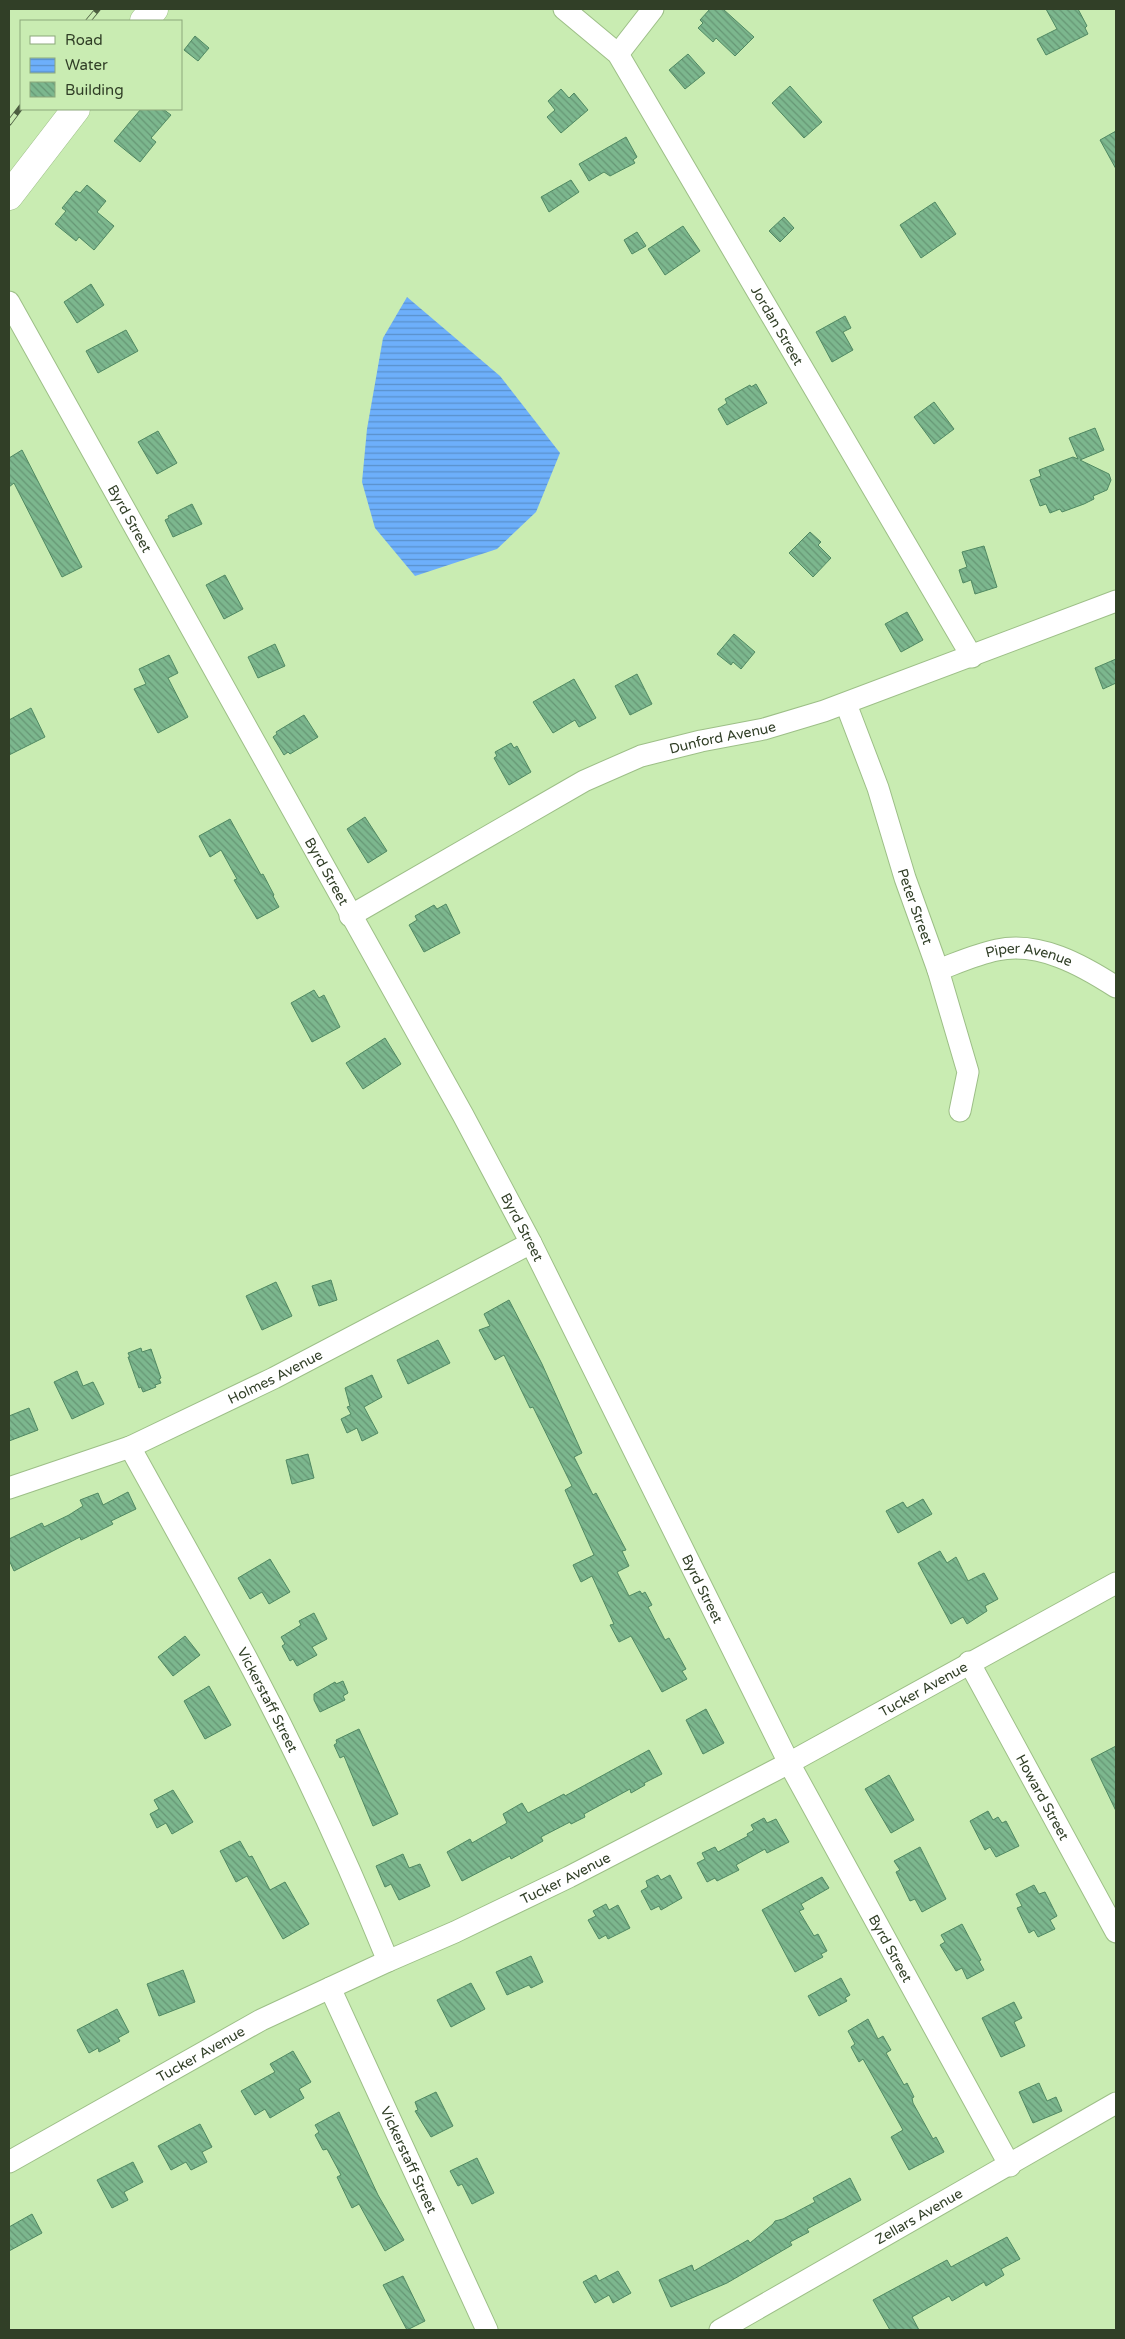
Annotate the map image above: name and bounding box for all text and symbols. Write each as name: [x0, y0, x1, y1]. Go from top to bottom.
legend: [20, 20, 182, 110]
text: Road: [65, 31, 103, 49]
text: Water: [65, 56, 108, 74]
text: Building: [65, 81, 124, 99]
street label: Jordan Street: [747, 283, 807, 369]
street label: Byrd Street: [104, 482, 155, 556]
street label: Dunford Avenue: [668, 718, 778, 758]
street label: Byrd Street: [301, 835, 352, 909]
street label: Peter Street: [894, 867, 936, 947]
street label: Piper Avenue: [984, 940, 1075, 970]
street label: Byrd Street: [497, 1190, 547, 1265]
street label: Holmes Avenue: [225, 1346, 326, 1408]
street label: Byrd Street: [678, 1552, 727, 1627]
street label: Vickerstaff Street: [233, 1645, 302, 1756]
street label: Tucker Avenue: [876, 1658, 971, 1721]
street label: Howard Street: [1012, 1752, 1073, 1844]
street label: Tucker Avenue: [518, 1849, 613, 1908]
street label: Byrd Street: [865, 1912, 916, 1986]
street label: Tucker Avenue: [154, 2023, 248, 2086]
street label: Vickerstaff Street: [377, 2104, 441, 2217]
street label: Zellars Avenue: [872, 2185, 966, 2248]

